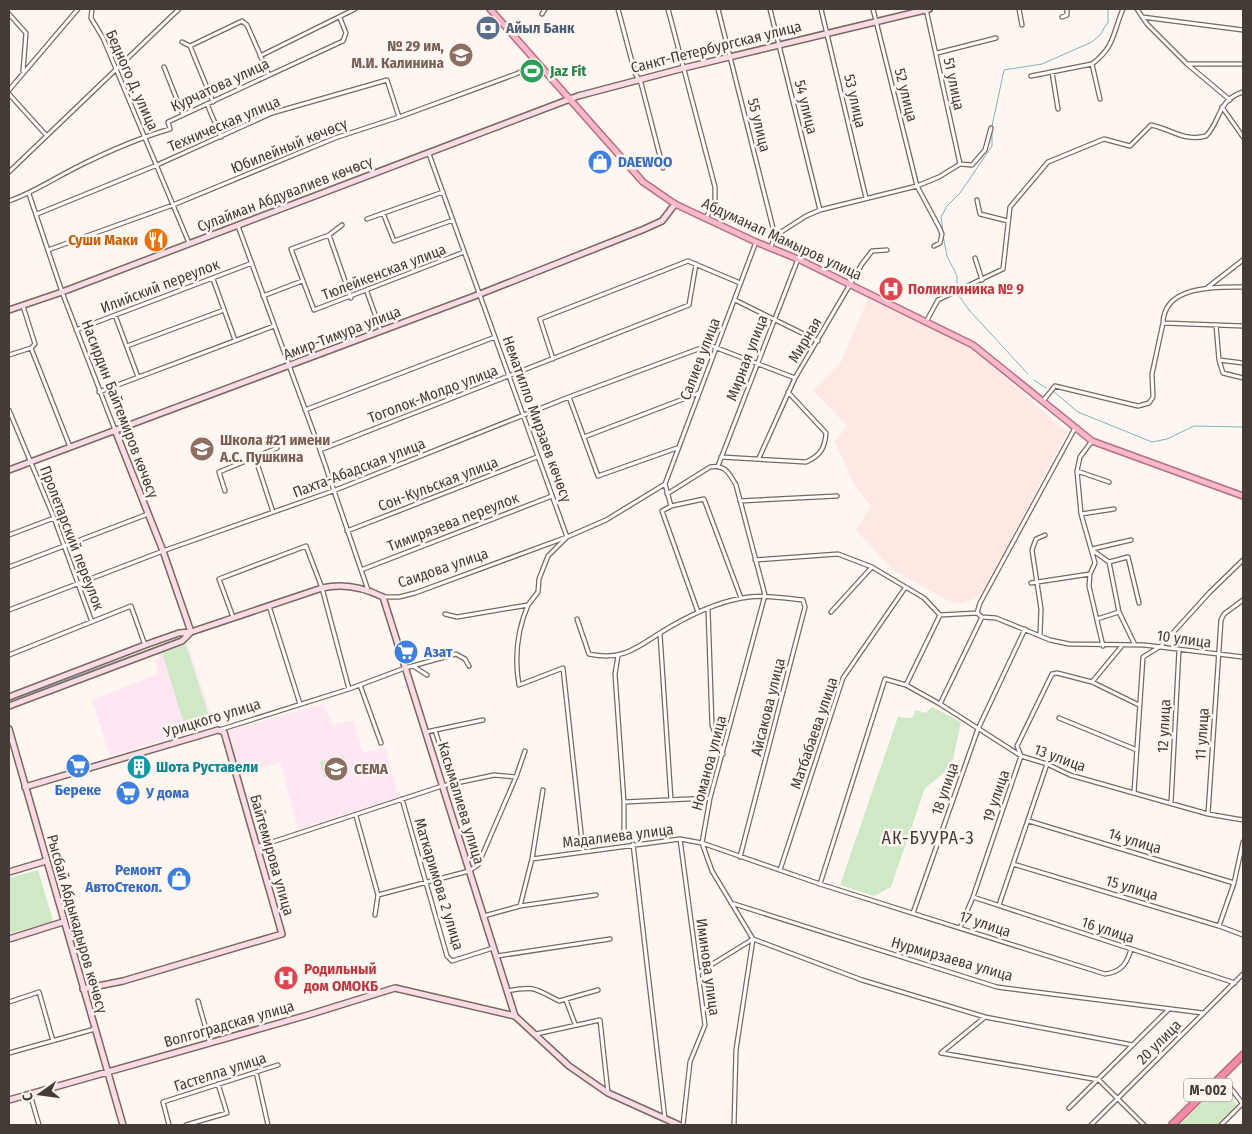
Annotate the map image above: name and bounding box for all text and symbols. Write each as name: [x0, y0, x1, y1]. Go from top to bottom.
bank icon: Айыл Банк: [475, 15, 501, 41]
street label: Санкт-Петербургская улица: [629, 17, 803, 77]
place label: Айыл Банк: [505, 19, 575, 37]
street label: Бедного Д. улица: [102, 27, 162, 133]
place label: № 29 им, М.И. Калинина: [351, 37, 445, 72]
school or university icon: № 29 им, М.И. Калинина: [448, 42, 474, 68]
street label: Курчатова улица: [168, 54, 272, 116]
street label: 51 улица: [940, 56, 968, 112]
sports icon: Jaz Fit: [519, 58, 545, 84]
place label: Jaz Fit: [549, 62, 587, 80]
street label: 52 улица: [891, 66, 921, 124]
street label: 53 улица: [840, 72, 870, 130]
street label: 54 улица: [791, 78, 821, 136]
street label: Техническая улица: [165, 92, 283, 156]
street label: 55 улица: [744, 96, 774, 154]
street label: Юбилейный көчөсү: [228, 114, 350, 178]
shop icon: DAEWOO: [587, 149, 613, 175]
street label: Сулайман Абдувалиев көчөсү: [195, 152, 376, 236]
place label: DAEWOO: [618, 153, 673, 171]
street label: Абдуманап Мамыров улица: [699, 194, 865, 284]
restaurant icon: Суши Маки: [143, 227, 169, 253]
place label: Суши Маки: [68, 231, 138, 249]
street label: Тюлейкенская улица: [319, 240, 449, 304]
street label: Илийский переулок: [98, 255, 222, 317]
hospital icon: Поликлиника № 9: [878, 276, 904, 302]
place label: Поликлиника № 9: [908, 280, 1024, 298]
street label: Амир-Тимура улица: [281, 302, 403, 364]
street label: Мирная улица: [722, 312, 772, 404]
street label: Мирная: [785, 314, 825, 366]
street label: Салиев улица: [676, 315, 724, 403]
street label: Насирдин Байтемиров көчөсү: [78, 317, 162, 501]
street label: Нематилло Мирзаев көчөсү: [499, 333, 576, 505]
street label: Тоголок-Молдо улица: [366, 361, 500, 427]
place label: Школа #21 имени А.С. Пушкина: [219, 431, 330, 466]
street label: Пахта-Абадская улица: [290, 434, 428, 502]
school or university icon: Школа #21 имени А.С. Пушкина: [189, 436, 215, 462]
street label: Сон-Кульская улица: [376, 453, 500, 515]
street label: Пролетарский переулок: [36, 463, 108, 613]
street label: Тимирязева переулок: [385, 489, 521, 555]
street label: Саидова улица: [396, 544, 490, 592]
street label: 10 улица: [1156, 626, 1212, 652]
supermarket icon: Азат: [393, 639, 419, 665]
place label: Азат: [423, 643, 453, 661]
street label: Айсакова улица: [747, 656, 789, 758]
street label: Матбабаева улица: [786, 675, 842, 791]
street label: Урицкого улица: [160, 695, 263, 742]
street label: 12 улица: [1154, 699, 1174, 753]
street label: 11 улица: [1191, 707, 1213, 761]
street label: Номаноа улица: [688, 714, 730, 812]
street label: Касымалиева улица: [434, 740, 488, 866]
street label: 13 улица: [1032, 740, 1088, 776]
supermarket icon: Береке: [65, 753, 91, 779]
building icon: Шота Руставели: [126, 754, 152, 780]
school or university icon: СЕМА: [323, 756, 349, 782]
place label: Шота Руставели: [156, 758, 258, 776]
place label: СЕМА: [354, 760, 389, 778]
street label: 18 улица: [928, 760, 962, 818]
street label: 19 улица: [979, 767, 1013, 825]
supermarket icon: У дома: [115, 780, 141, 806]
place label: Береке: [55, 781, 102, 799]
place label: У дома: [145, 784, 190, 802]
street label: Байтемирова улица: [246, 792, 298, 918]
street label: Маткаримова 2 улица: [410, 816, 468, 952]
street label: Мадалиева улица: [561, 820, 675, 852]
street label: 14 улица: [1106, 824, 1164, 858]
district label: АК-БУУРА-3: [881, 827, 975, 849]
street label: Рысбай Абдыкадыров көчөсү: [43, 832, 111, 1016]
place label: Ремонт АвтоСтекол.: [84, 861, 163, 896]
shop icon: Ремонт АвтоСтекол.: [166, 866, 192, 892]
street label: 15 улица: [1104, 872, 1160, 904]
street label: 17 улица: [957, 907, 1013, 941]
street label: 16 улица: [1079, 913, 1137, 947]
street label: Иминова улица: [692, 917, 724, 1017]
street label: Нурмирзаева улица: [889, 933, 1015, 985]
place label: Родильный дом ОМОКБ: [303, 960, 378, 995]
hospital icon: Родильный дом ОМОКБ: [273, 965, 299, 991]
street label: Волгоградская улица: [162, 997, 296, 1051]
street label: 20 улица: [1133, 1016, 1185, 1068]
street label: Гастелла улица: [172, 1049, 268, 1095]
north arrow: [15, 1069, 65, 1119]
road number: M-002: [1184, 1078, 1232, 1102]
text: С: [19, 1091, 37, 1103]

